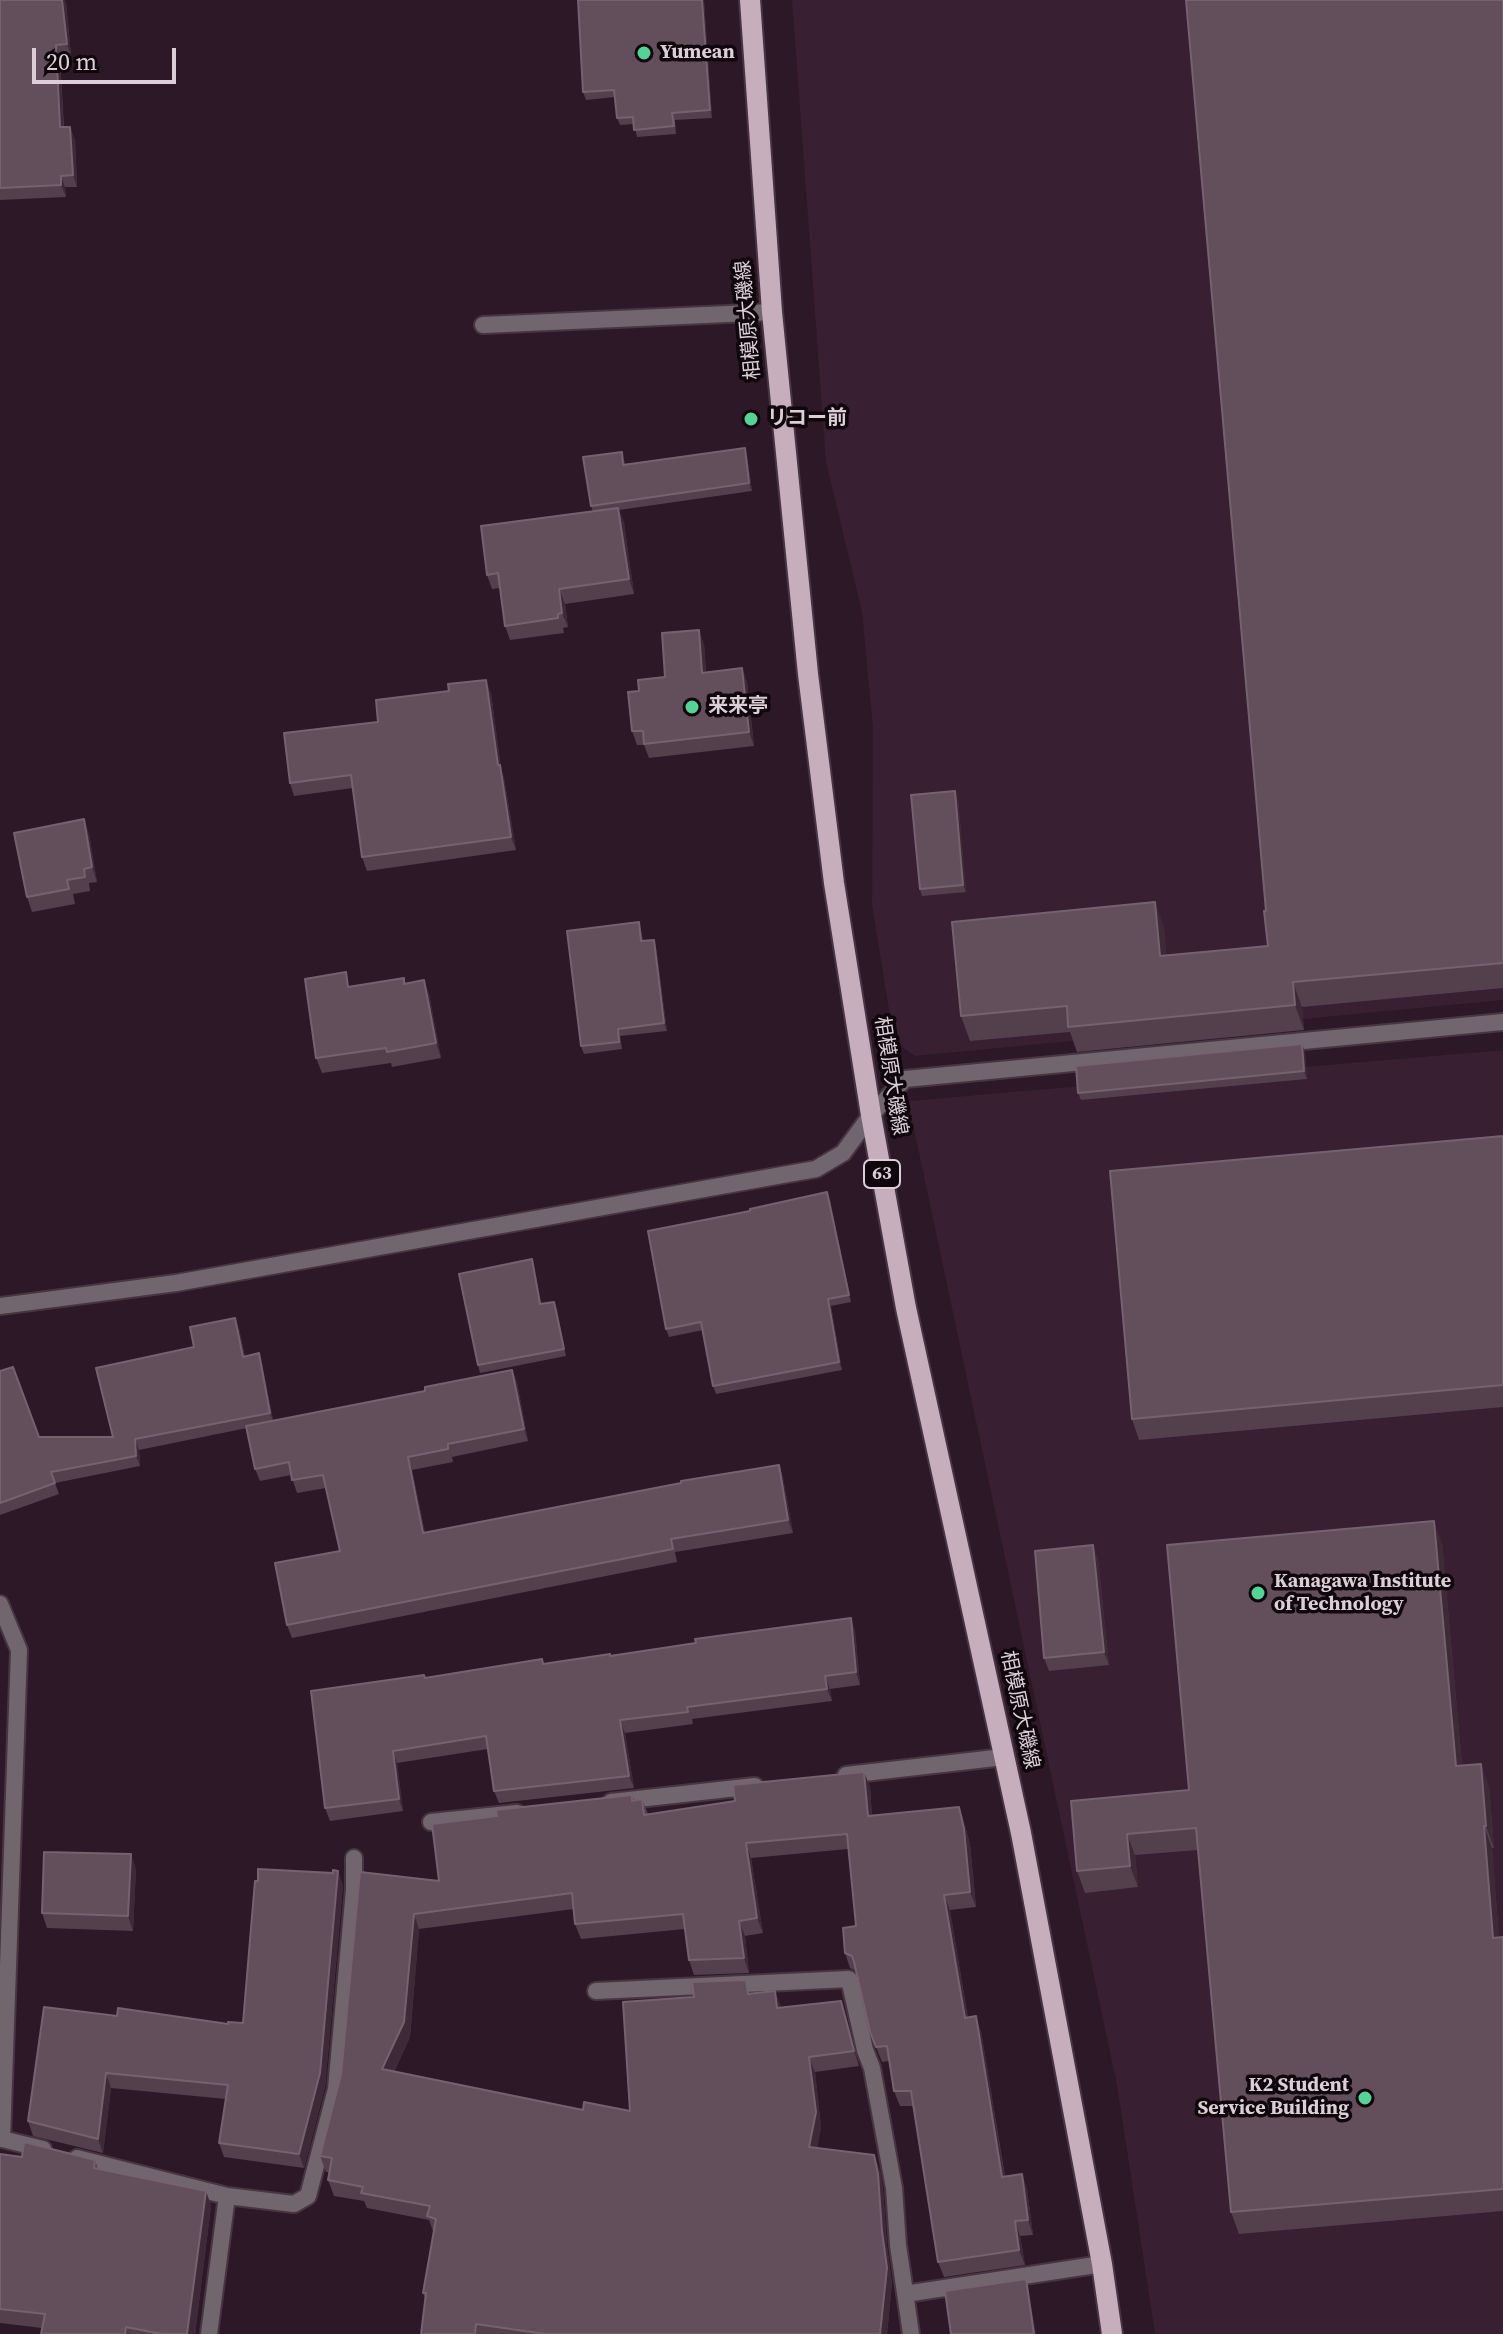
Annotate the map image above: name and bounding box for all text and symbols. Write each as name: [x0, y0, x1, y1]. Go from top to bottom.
scale bar: [36, 32, 180, 82]
place label: Yumean: [660, 41, 735, 65]
marker: Yumean: [635, 44, 653, 62]
text: 20 m: [46, 45, 97, 78]
street label: 相模原大磯線: [732, 259, 766, 381]
place label: リコー前: [767, 407, 847, 431]
marker: リコー前: [742, 410, 760, 428]
place label: 来来亭: [708, 695, 768, 719]
marker: 来来亭: [683, 698, 701, 716]
street label: 相模原大磯線: [869, 1015, 911, 1137]
road number: 63: [864, 1160, 900, 1188]
place label: Kanagawa Institute of Technology: [1274, 1570, 1451, 1617]
marker: Kanagawa Institute of Technology: [1249, 1584, 1267, 1602]
street label: 相模原大磯線: [995, 1649, 1043, 1771]
place label: K2 Student Service Building: [1197, 2074, 1349, 2121]
marker: K2 Student Service Building: [1356, 2089, 1374, 2107]

